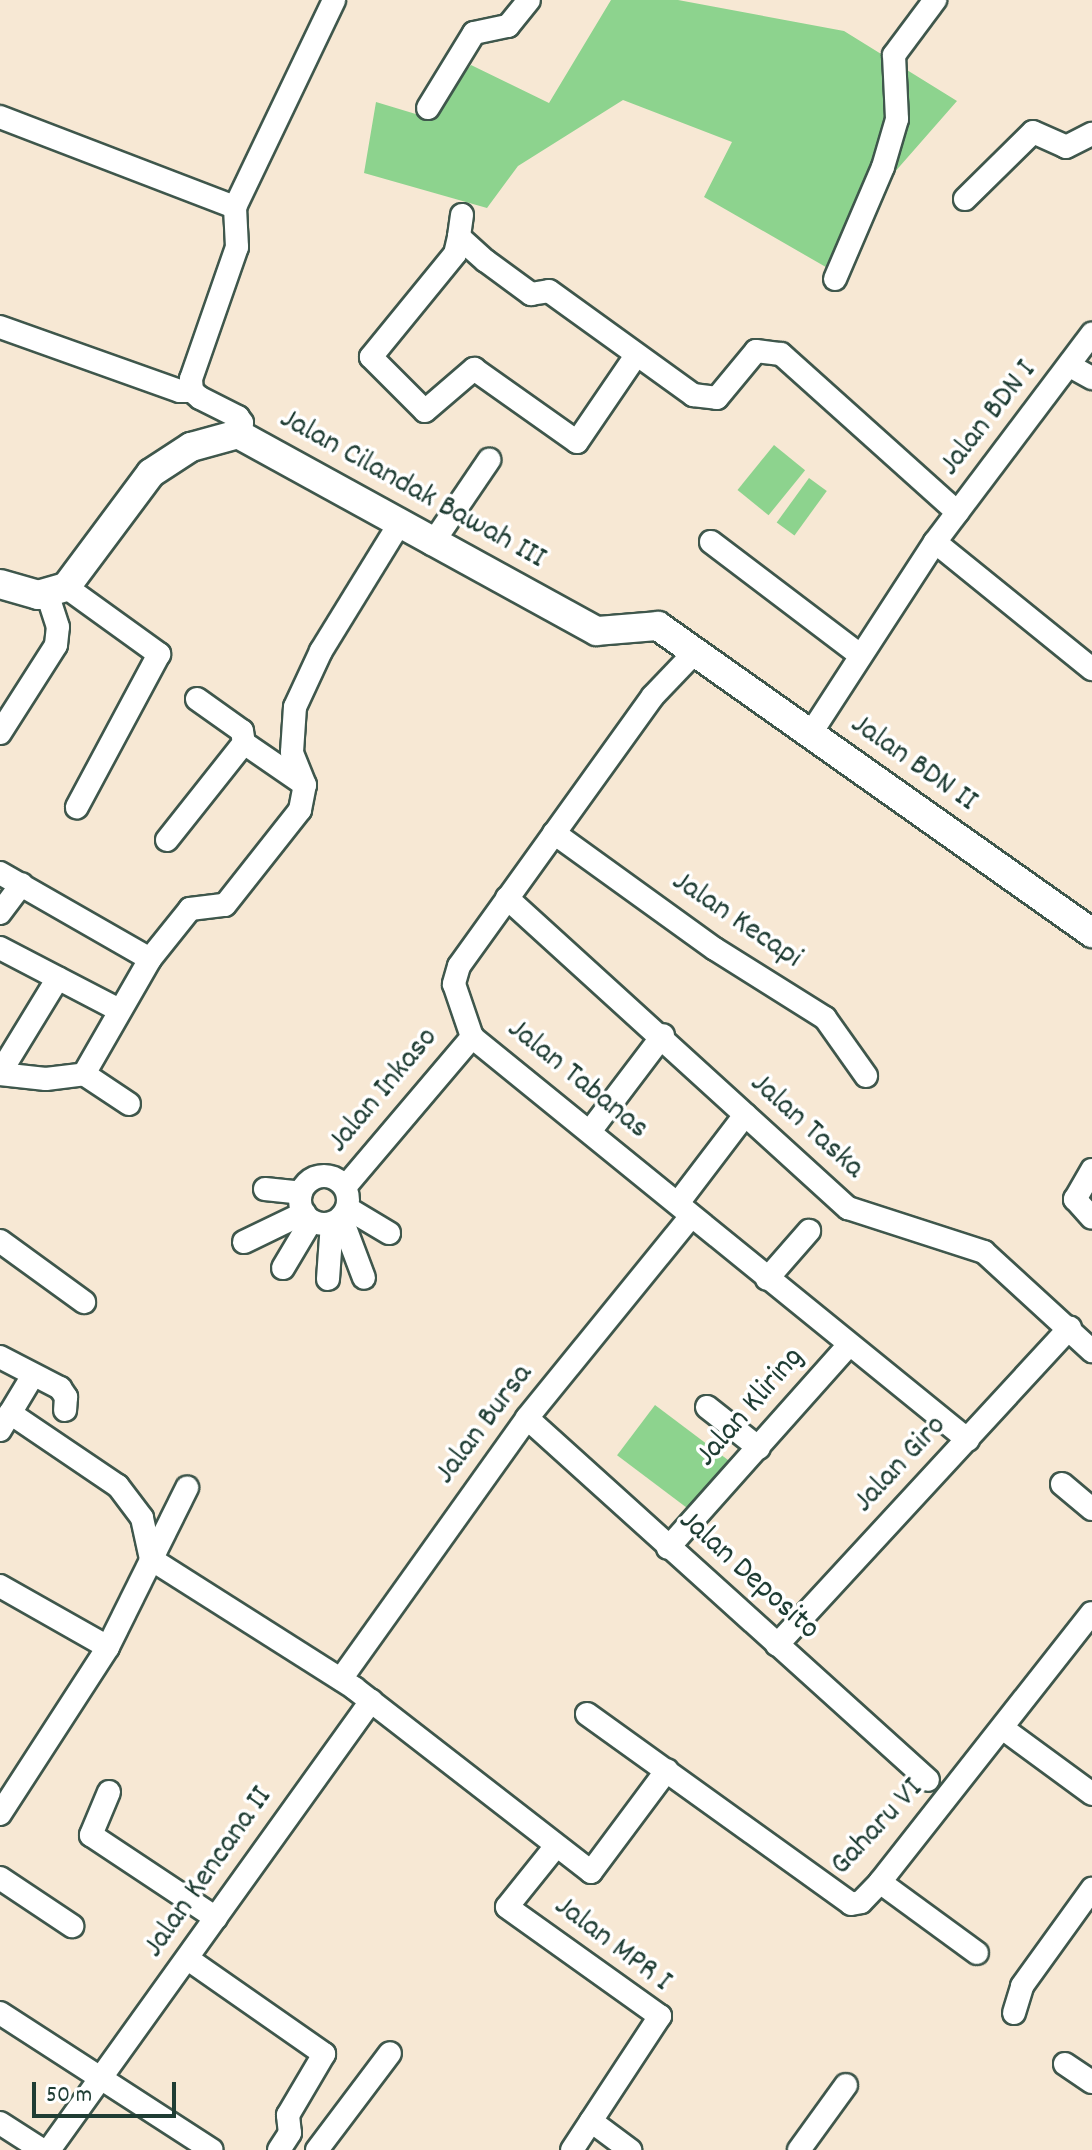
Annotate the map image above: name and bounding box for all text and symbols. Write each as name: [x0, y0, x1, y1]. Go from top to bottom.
street label: Jalan BDN I: [932, 354, 1046, 484]
street label: Jalan Cilandak Bawah III: [272, 401, 552, 579]
street label: Jalan BDN II: [842, 706, 984, 822]
street label: Jalan Kecapi: [664, 863, 808, 979]
street label: Jalan Tabanas: [498, 1011, 656, 1149]
street label: Jalan Inkaso: [320, 1020, 448, 1162]
street label: Jalan Taska: [741, 1066, 871, 1188]
street label: Jalan Kliring: [689, 1340, 813, 1476]
street label: Jalan Bursa: [427, 1357, 543, 1493]
street label: Jalan Giro: [846, 1408, 956, 1522]
street label: Jalan Deposito: [670, 1503, 826, 1649]
street label: Gaharu VI: [823, 1771, 933, 1885]
street label: Jalan Kencana II: [136, 1780, 282, 1966]
street label: Jalan MPR I: [546, 1888, 678, 2002]
scale bar: [36, 2066, 180, 2116]
text: 50 m: [46, 2079, 92, 2113]

